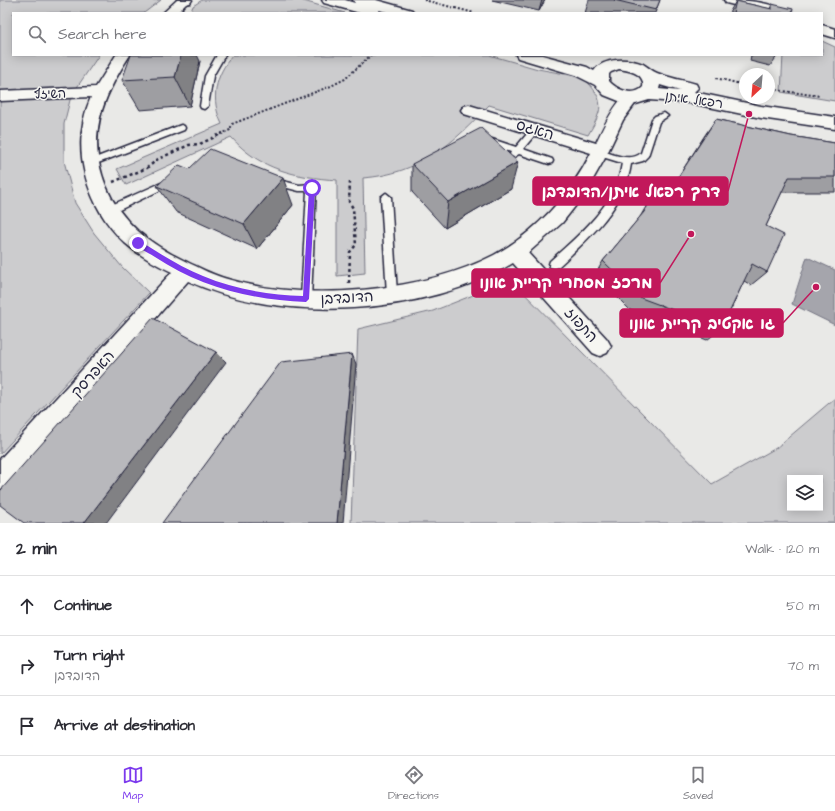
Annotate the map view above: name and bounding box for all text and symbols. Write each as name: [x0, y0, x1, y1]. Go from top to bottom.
search box: [12, 12, 823, 56]
icon: search: [26, 23, 48, 45]
text: Search here: [58, 24, 147, 45]
north arrow: [739, 68, 775, 104]
street label: השיזף: [34, 84, 66, 104]
street label: רפאל איתן: [664, 87, 724, 113]
street label: האגס: [513, 114, 557, 146]
callout: דרך רפאל איתן/הדובדבן: [533, 177, 728, 205]
route start: [303, 179, 321, 197]
text: דרך רפאל איתן/הדובדבן: [542, 181, 721, 203]
route end: [129, 234, 147, 252]
callout: מרכז מסחרי קריית אונו: [472, 269, 660, 297]
text: מרכז מסחרי קריית אונו: [480, 272, 652, 294]
street label: הדובדבן: [320, 286, 374, 310]
street label: התפוז: [560, 303, 602, 347]
callout: גו אקטיב קריית אונו: [620, 309, 783, 337]
text: גו אקטיב קריית אונו: [629, 313, 776, 335]
street label: האפרסק: [66, 346, 120, 402]
map controls: [787, 475, 823, 511]
button: layers: [787, 475, 823, 511]
text: 2 min: [16, 537, 57, 561]
text: Walk · 120 m: [745, 540, 819, 558]
icon: ahead: [16, 595, 38, 617]
text: Continue: [54, 595, 112, 616]
text: 50 m: [786, 597, 819, 615]
text: Turn right: [54, 645, 125, 666]
icon: right: [16, 655, 38, 677]
text: 70 m: [787, 657, 819, 675]
text: הדובדבן: [54, 667, 100, 685]
icon: arrive: [16, 715, 38, 737]
text: Arrive at destination: [54, 715, 195, 736]
tab: Map: [122, 764, 144, 803]
tab: Directions: [388, 764, 439, 803]
tab: Saved: [683, 764, 713, 803]

